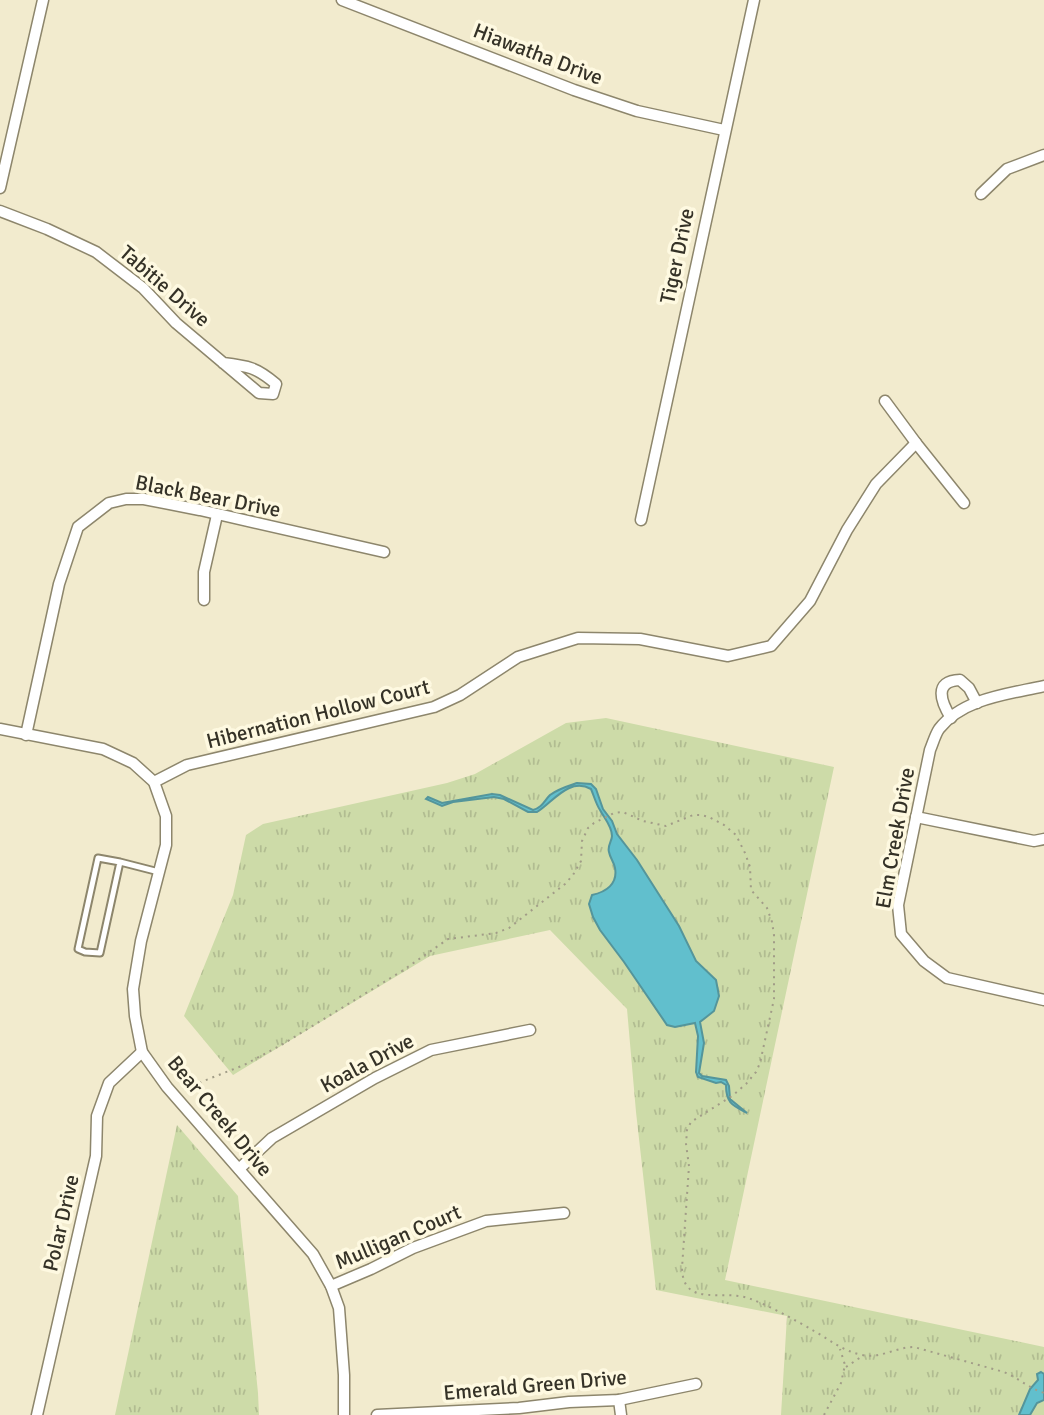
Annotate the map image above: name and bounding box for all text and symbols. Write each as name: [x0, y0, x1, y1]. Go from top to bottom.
street label: Hiawatha Drive: [470, 17, 606, 91]
street label: Tiger Drive: [654, 206, 700, 306]
street label: Tabitie Drive: [114, 240, 216, 332]
street label: Black Bear Drive: [133, 469, 283, 523]
street label: Hibernation Hollow Court: [204, 674, 432, 754]
street label: Elm Creek Drive: [870, 766, 920, 910]
street label: Koala Drive: [316, 1028, 418, 1098]
street label: Bear Creek Drive: [162, 1050, 278, 1182]
street label: Polar Drive: [37, 1172, 85, 1274]
street label: Mulligan Court: [331, 1199, 465, 1275]
street label: Emerald Green Drive: [442, 1364, 628, 1406]

